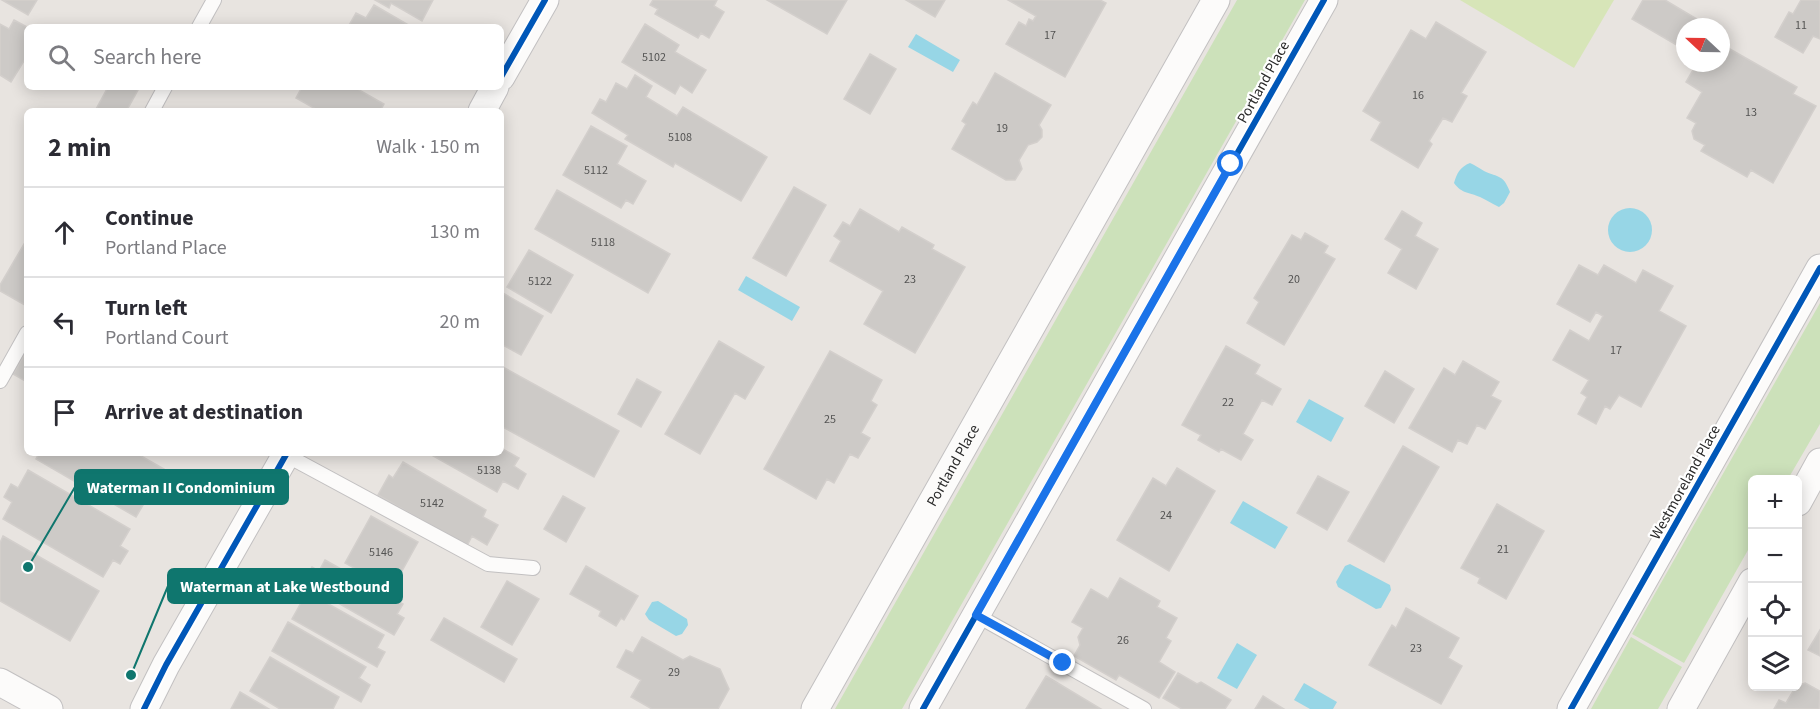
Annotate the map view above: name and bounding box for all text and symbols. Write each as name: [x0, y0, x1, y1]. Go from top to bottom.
house number: 11: [1795, 17, 1807, 34]
north arrow: [1676, 18, 1730, 72]
search box: [24, 24, 504, 90]
house number: 17: [1044, 27, 1056, 44]
street label: Portland Place: [1232, 37, 1295, 127]
icon: search: [45, 41, 78, 74]
text: Search here: [93, 41, 201, 73]
house number: 5102: [642, 49, 666, 66]
house number: 16: [1412, 87, 1424, 104]
house number: 13: [1745, 104, 1757, 121]
house number: 19: [996, 120, 1008, 137]
text: 2 min: [48, 129, 111, 166]
house number: 5108: [668, 129, 692, 146]
text: Walk · 150 m: [376, 133, 480, 161]
route start: [1217, 150, 1243, 176]
house number: 5112: [584, 162, 608, 179]
text: Continue: [105, 202, 194, 234]
icon: ahead: [48, 216, 81, 249]
text: 130 m: [430, 218, 480, 246]
text: Portland Place: [105, 234, 227, 262]
house number: 5118: [591, 234, 615, 251]
house number: 23: [904, 271, 916, 288]
house number: 20: [1288, 271, 1300, 288]
house number: 5122: [528, 273, 552, 290]
text: Turn left: [105, 292, 187, 324]
icon: left: [48, 306, 81, 339]
text: 20 m: [440, 308, 480, 336]
text: Portland Court: [105, 324, 228, 352]
house number: 17: [1610, 342, 1622, 359]
house number: 22: [1222, 394, 1234, 411]
icon: arrive: [48, 396, 81, 429]
text: Arrive at destination: [105, 396, 303, 428]
house number: 25: [824, 411, 836, 428]
street label: Portland Place: [922, 421, 985, 510]
street label: Westmoreland Place: [1645, 421, 1726, 543]
house number: 5138: [477, 462, 501, 479]
callout: Waterman II Condominium: [75, 470, 288, 504]
map controls: [1748, 475, 1802, 691]
button: +: [1748, 475, 1802, 529]
text: Waterman II Condominium: [87, 477, 275, 499]
house number: 5142: [420, 495, 444, 512]
house number: 24: [1160, 507, 1172, 524]
button: −: [1748, 529, 1802, 583]
house number: 21: [1497, 541, 1509, 558]
house number: 5146: [369, 544, 393, 561]
callout: Waterman at Lake Westbound: [168, 569, 402, 603]
text: Waterman at Lake Westbound: [180, 576, 390, 598]
button: locate: [1748, 583, 1802, 637]
house number: 26: [1117, 632, 1129, 649]
button: layers: [1748, 637, 1802, 691]
house number: 23: [1410, 640, 1422, 657]
route end: [1049, 649, 1075, 675]
house number: 29: [668, 664, 680, 681]

